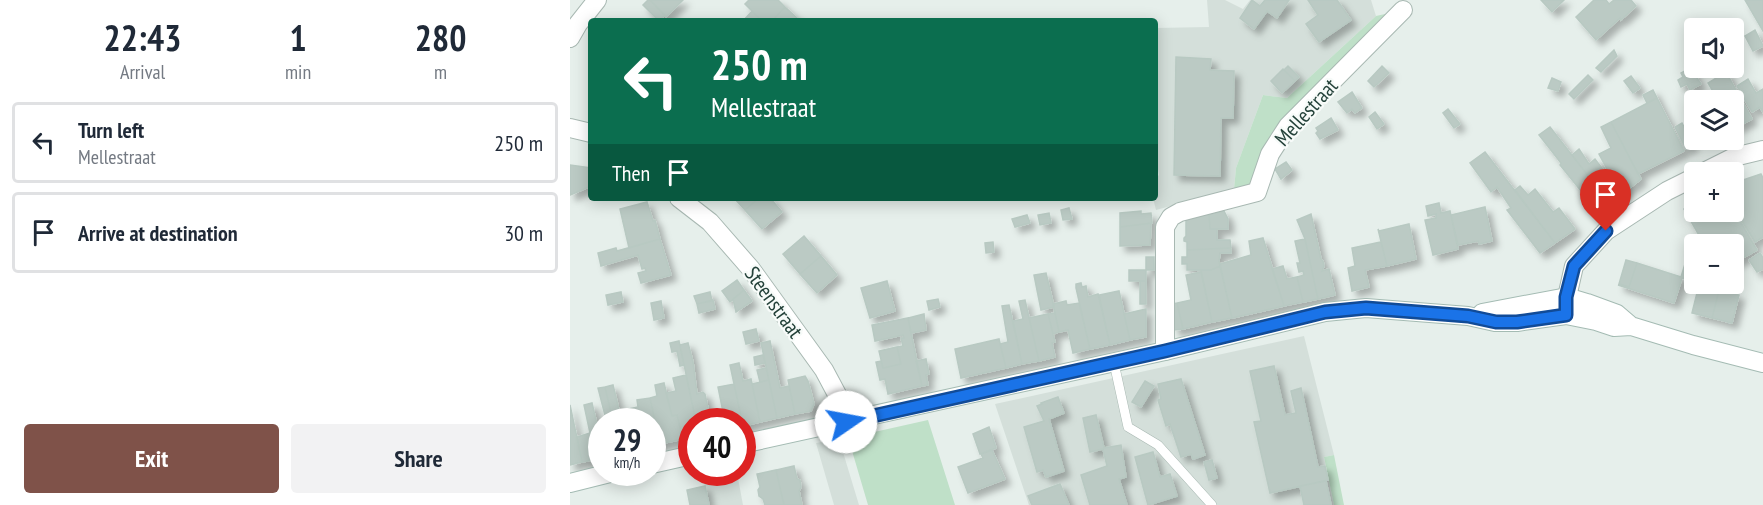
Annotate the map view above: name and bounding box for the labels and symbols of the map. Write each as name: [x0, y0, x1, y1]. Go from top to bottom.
street label: Mellestraat: [1269, 72, 1344, 151]
pin: [1580, 169, 1631, 231]
street label: Steenstraat: [739, 261, 809, 343]
position arrow: [814, 390, 878, 454]
speed limit sign: 40: [678, 408, 756, 486]

